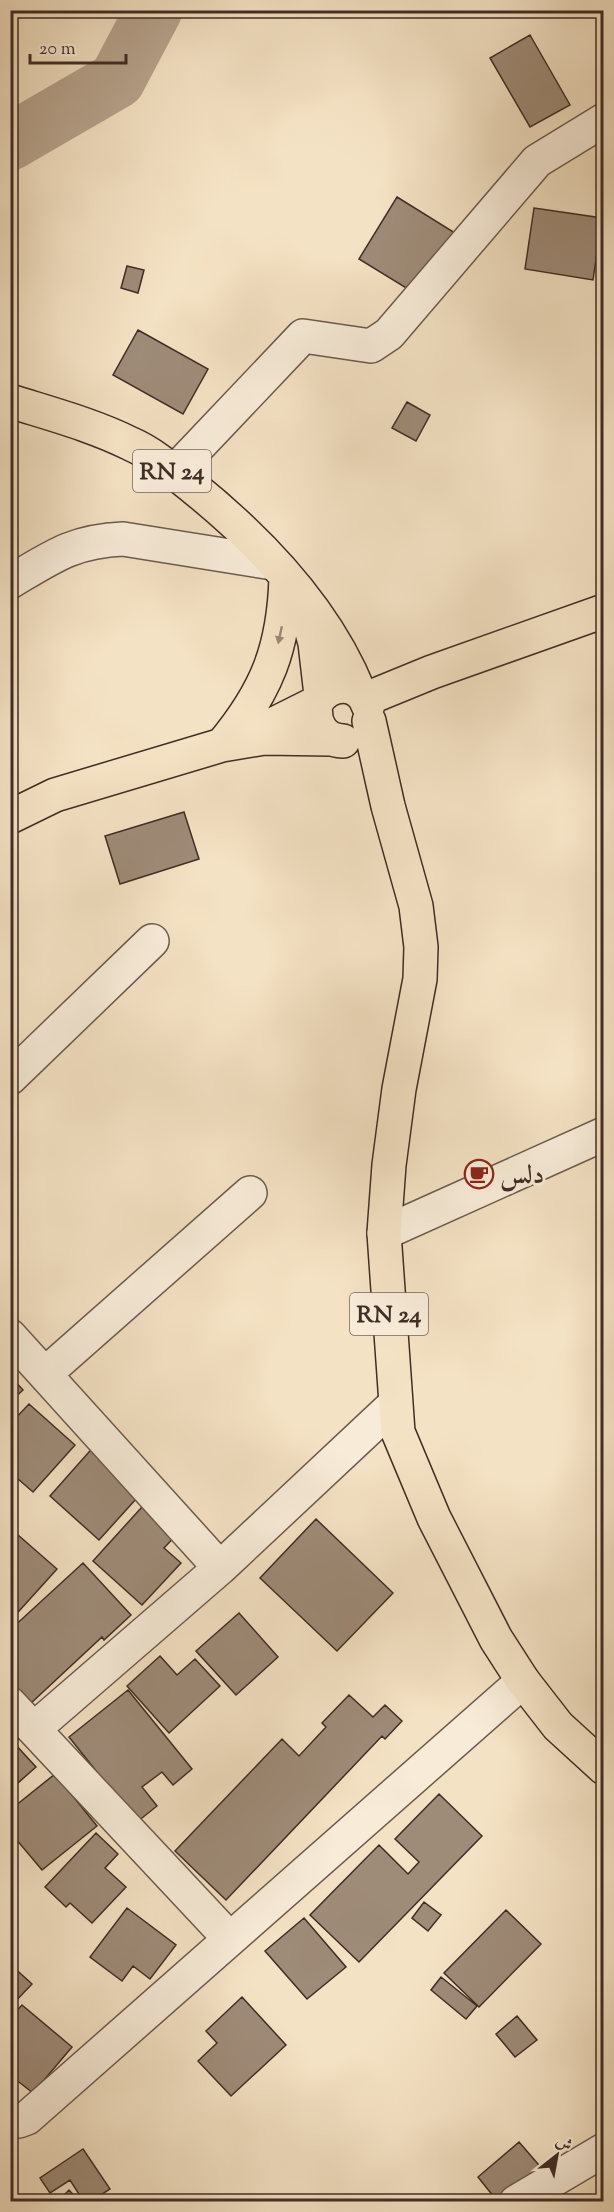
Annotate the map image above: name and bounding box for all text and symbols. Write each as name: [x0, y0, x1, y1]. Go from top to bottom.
scale bar: [30, 27, 126, 65]
text: 20 m: [39, 37, 76, 63]
road number: RN 24: [133, 450, 211, 492]
one-way arrow: [275, 626, 284, 645]
cafe icon: دلس: [463, 1158, 495, 1190]
place label: دلس: [500, 1158, 544, 1195]
road number: RN 24: [350, 1293, 428, 1335]
north arrow: [527, 2125, 587, 2185]
text: ش: [551, 2130, 576, 2158]

